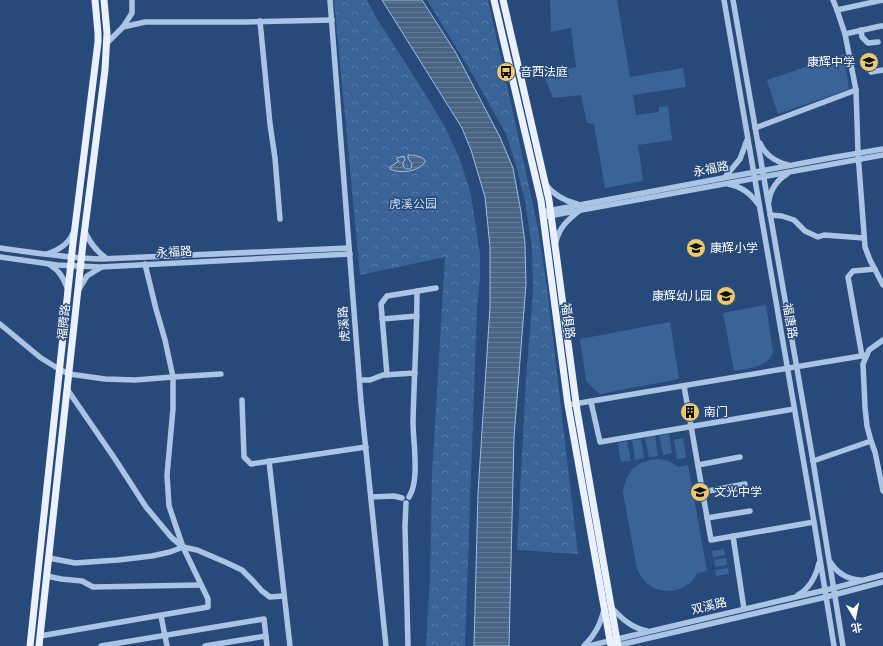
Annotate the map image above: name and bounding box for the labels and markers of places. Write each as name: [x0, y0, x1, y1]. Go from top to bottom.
school or university icon: 康辉中学: [858, 51, 880, 73]
place label: 康辉中学: [807, 55, 855, 69]
bus stop icon: 音西法庭: [495, 61, 517, 83]
place label: 音西法庭: [520, 65, 568, 79]
school or university icon: 康辉小学: [685, 237, 707, 259]
place label: 康辉小学: [710, 241, 758, 255]
school or university icon: 康辉幼儿园: [715, 285, 737, 307]
place label: 康辉幼儿园: [652, 289, 712, 303]
building icon: 南门: [679, 401, 701, 423]
place label: 南门: [704, 405, 728, 419]
school or university icon: 文光中学: [689, 481, 711, 503]
place label: 文光中学: [714, 485, 762, 499]

